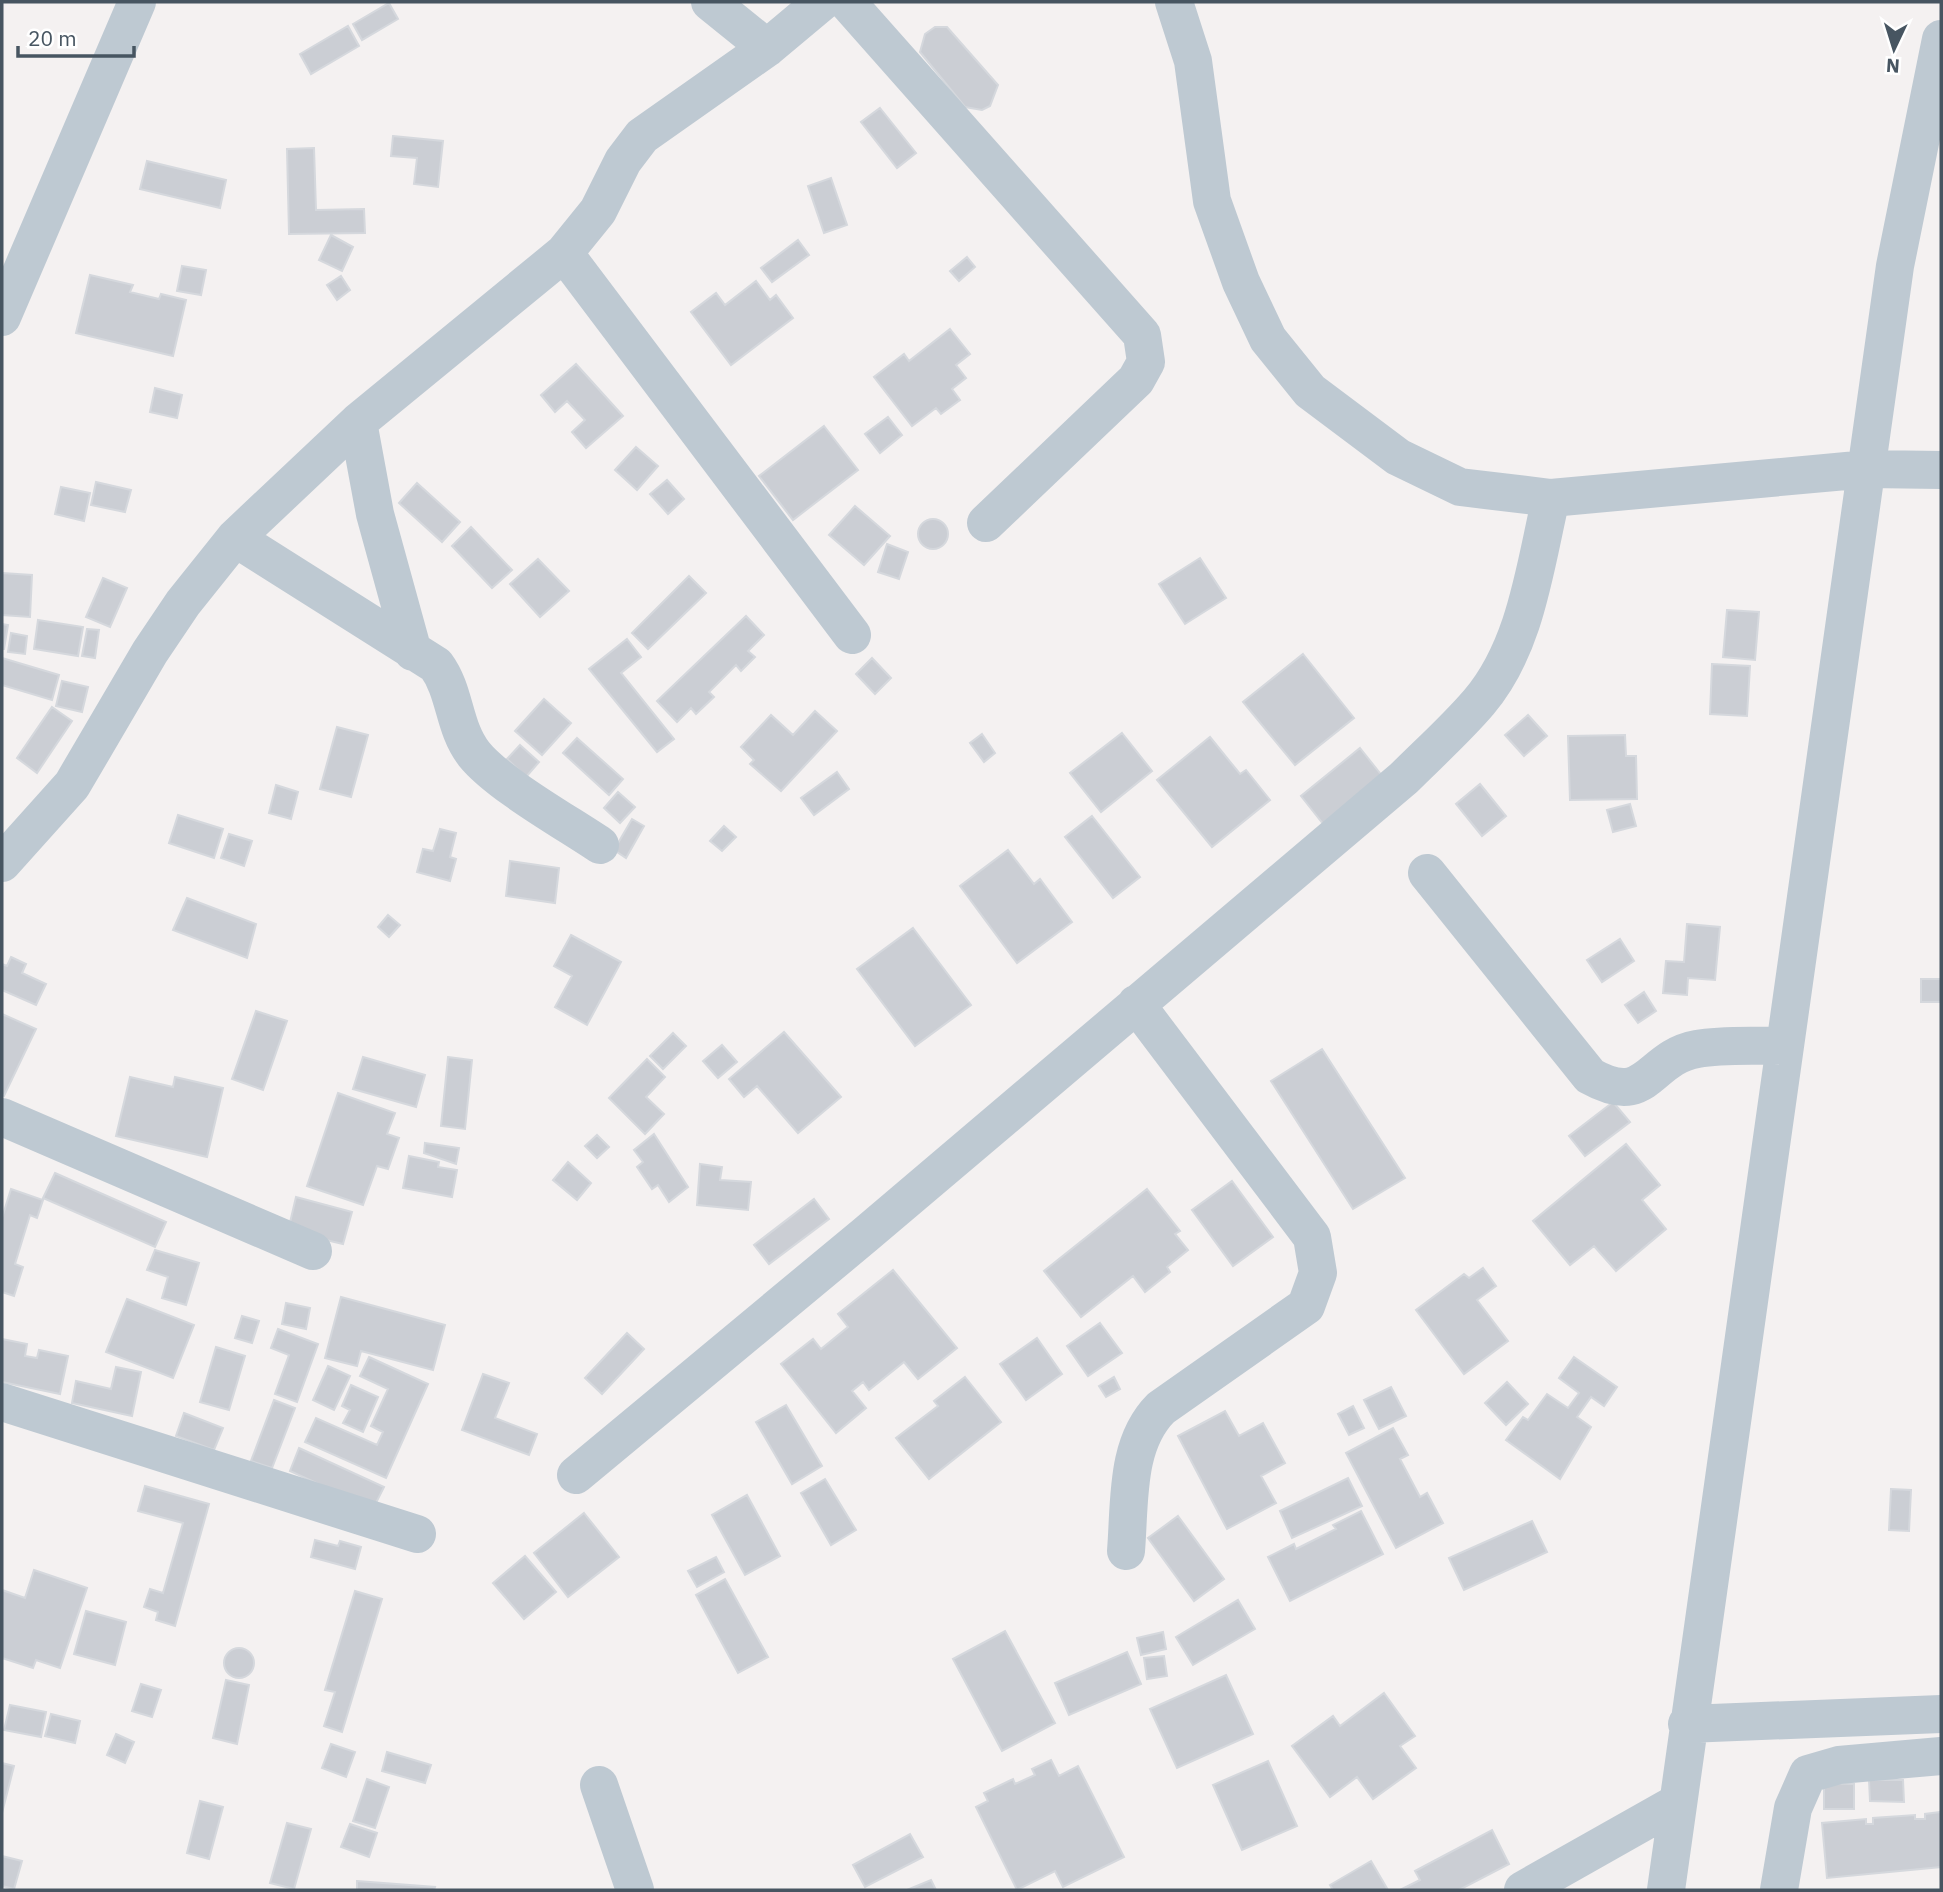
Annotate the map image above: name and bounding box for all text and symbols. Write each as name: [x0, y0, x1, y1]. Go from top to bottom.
scale bar: [18, 14, 133, 58]
north arrow: [1859, 14, 1929, 84]
text: 20 m: [28, 24, 77, 52]
text: N: [1885, 54, 1901, 78]

